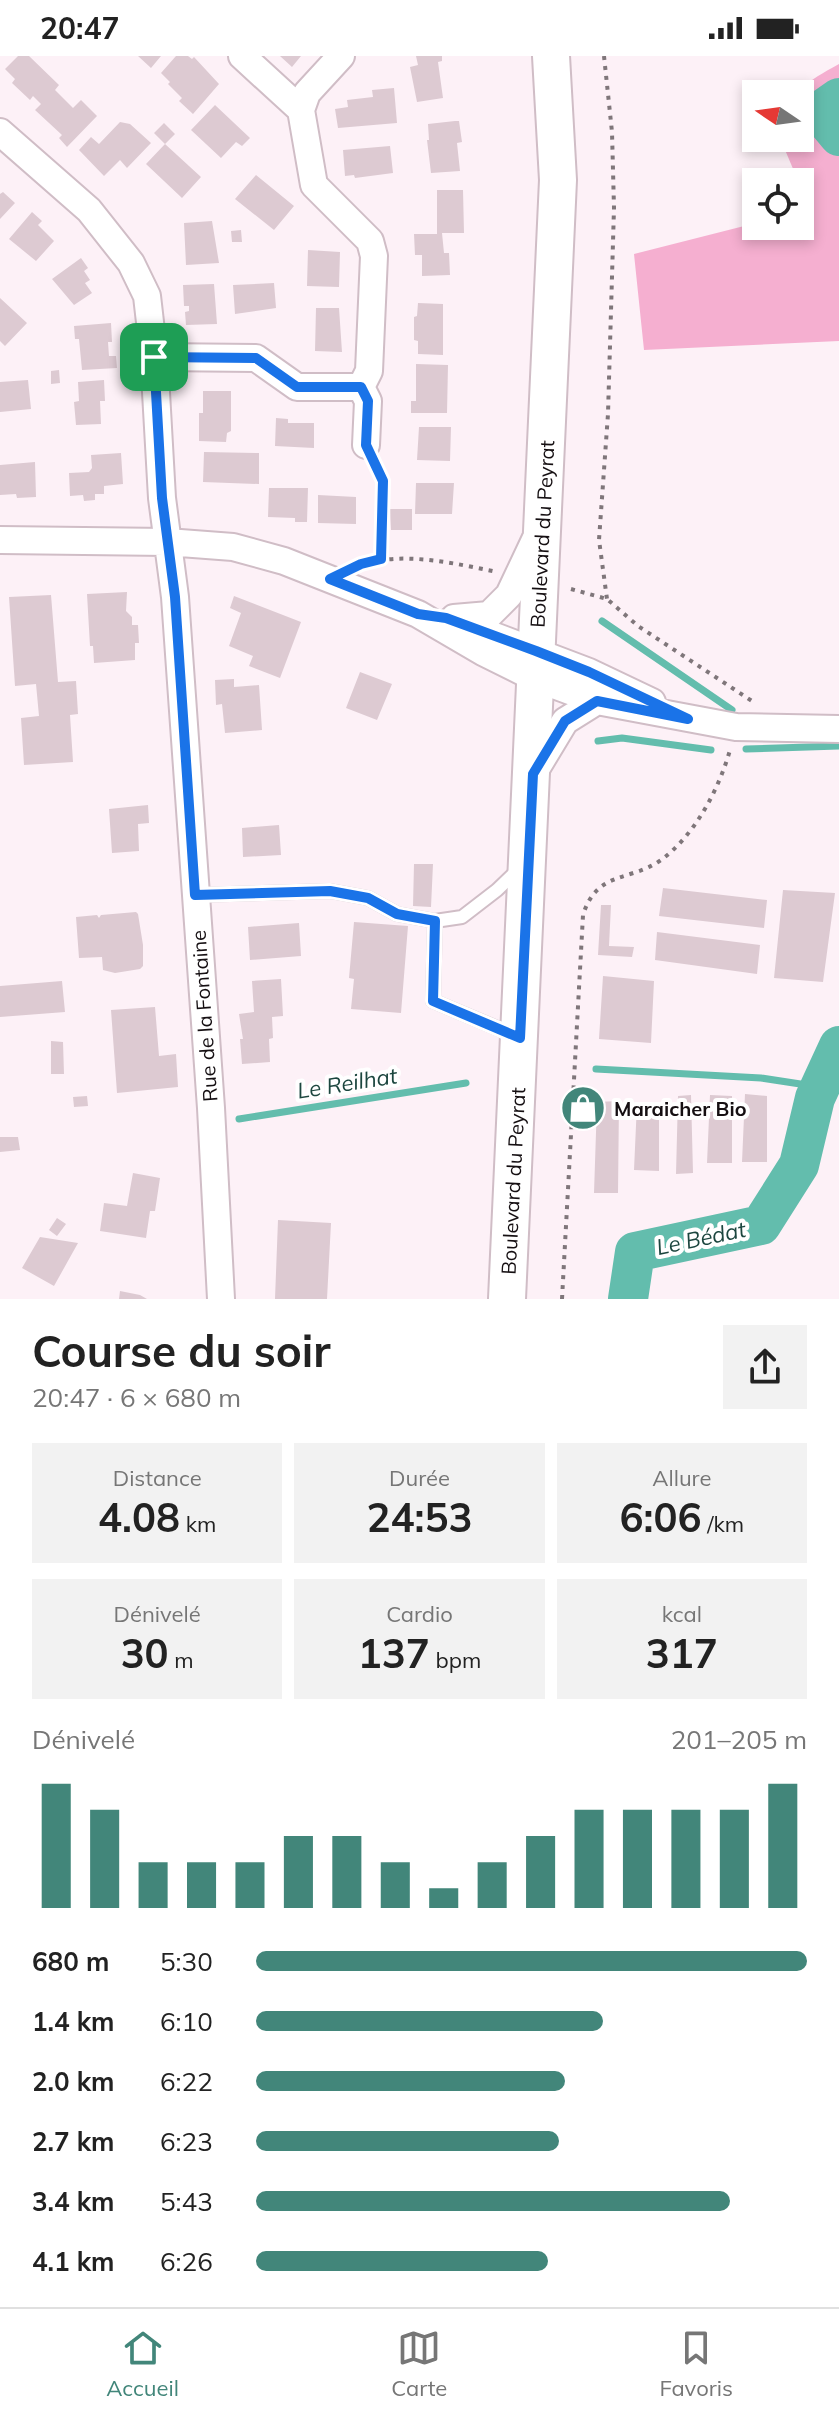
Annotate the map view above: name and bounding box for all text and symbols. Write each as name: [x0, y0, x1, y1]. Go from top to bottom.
text: 20:47: [40, 9, 119, 47]
north arrow: [742, 80, 814, 152]
map controls: [742, 80, 814, 240]
button: locate: [742, 168, 814, 240]
pin: [120, 323, 188, 391]
icon: arrive: [132, 335, 176, 379]
street label: Boulevard du Peyrat: [525, 440, 559, 628]
street label: Rue de la Fontaine: [186, 929, 222, 1103]
water label: Le Reilhat: [295, 1061, 400, 1105]
shop icon: Maraicher Bio: [559, 1084, 607, 1132]
street label: Boulevard du Peyrat: [496, 1087, 530, 1275]
place label: Maraicher Bio: [614, 1096, 747, 1121]
water label: Le Bédat: [654, 1215, 749, 1261]
text: Course du soir: [32, 1323, 331, 1378]
button: share: [723, 1325, 807, 1409]
text: 20:47 · 6 × 680 m: [32, 1381, 241, 1414]
text: Distance: [113, 1464, 202, 1492]
text: Durée: [389, 1464, 450, 1492]
text: Allure: [652, 1464, 711, 1492]
text: 4.08: [98, 1492, 180, 1542]
text: 24:53: [367, 1492, 472, 1542]
text: 6:06: [620, 1492, 701, 1542]
text: km: [180, 1510, 216, 1538]
text: /km: [701, 1510, 744, 1538]
text: Dénivelé: [114, 1600, 201, 1628]
text: Cardio: [386, 1600, 453, 1628]
text: kcal: [662, 1600, 702, 1628]
text: 30: [121, 1628, 169, 1678]
text: 137: [358, 1628, 430, 1678]
text: 317: [646, 1628, 718, 1678]
text: m: [169, 1646, 194, 1674]
text: bpm: [430, 1646, 481, 1674]
text: Dénivelé: [32, 1723, 135, 1756]
text: 201–205 m: [671, 1723, 807, 1756]
text: 680 m: [32, 1945, 109, 1978]
text: 5:30: [160, 1945, 213, 1978]
text: 1.4 km: [32, 2005, 115, 2038]
text: 6:10: [160, 2005, 213, 2038]
text: 2.0 km: [32, 2065, 115, 2098]
text: 6:22: [160, 2065, 213, 2098]
text: 2.7 km: [32, 2125, 115, 2158]
text: 6:23: [160, 2125, 213, 2158]
text: 3.4 km: [32, 2185, 115, 2218]
text: 5:43: [160, 2185, 213, 2218]
text: 4.1 km: [32, 2245, 115, 2278]
text: 6:26: [160, 2245, 213, 2278]
tab: Accueil: [106, 2326, 179, 2402]
tab: Carte: [391, 2326, 447, 2402]
tab: Favoris: [660, 2326, 733, 2402]

